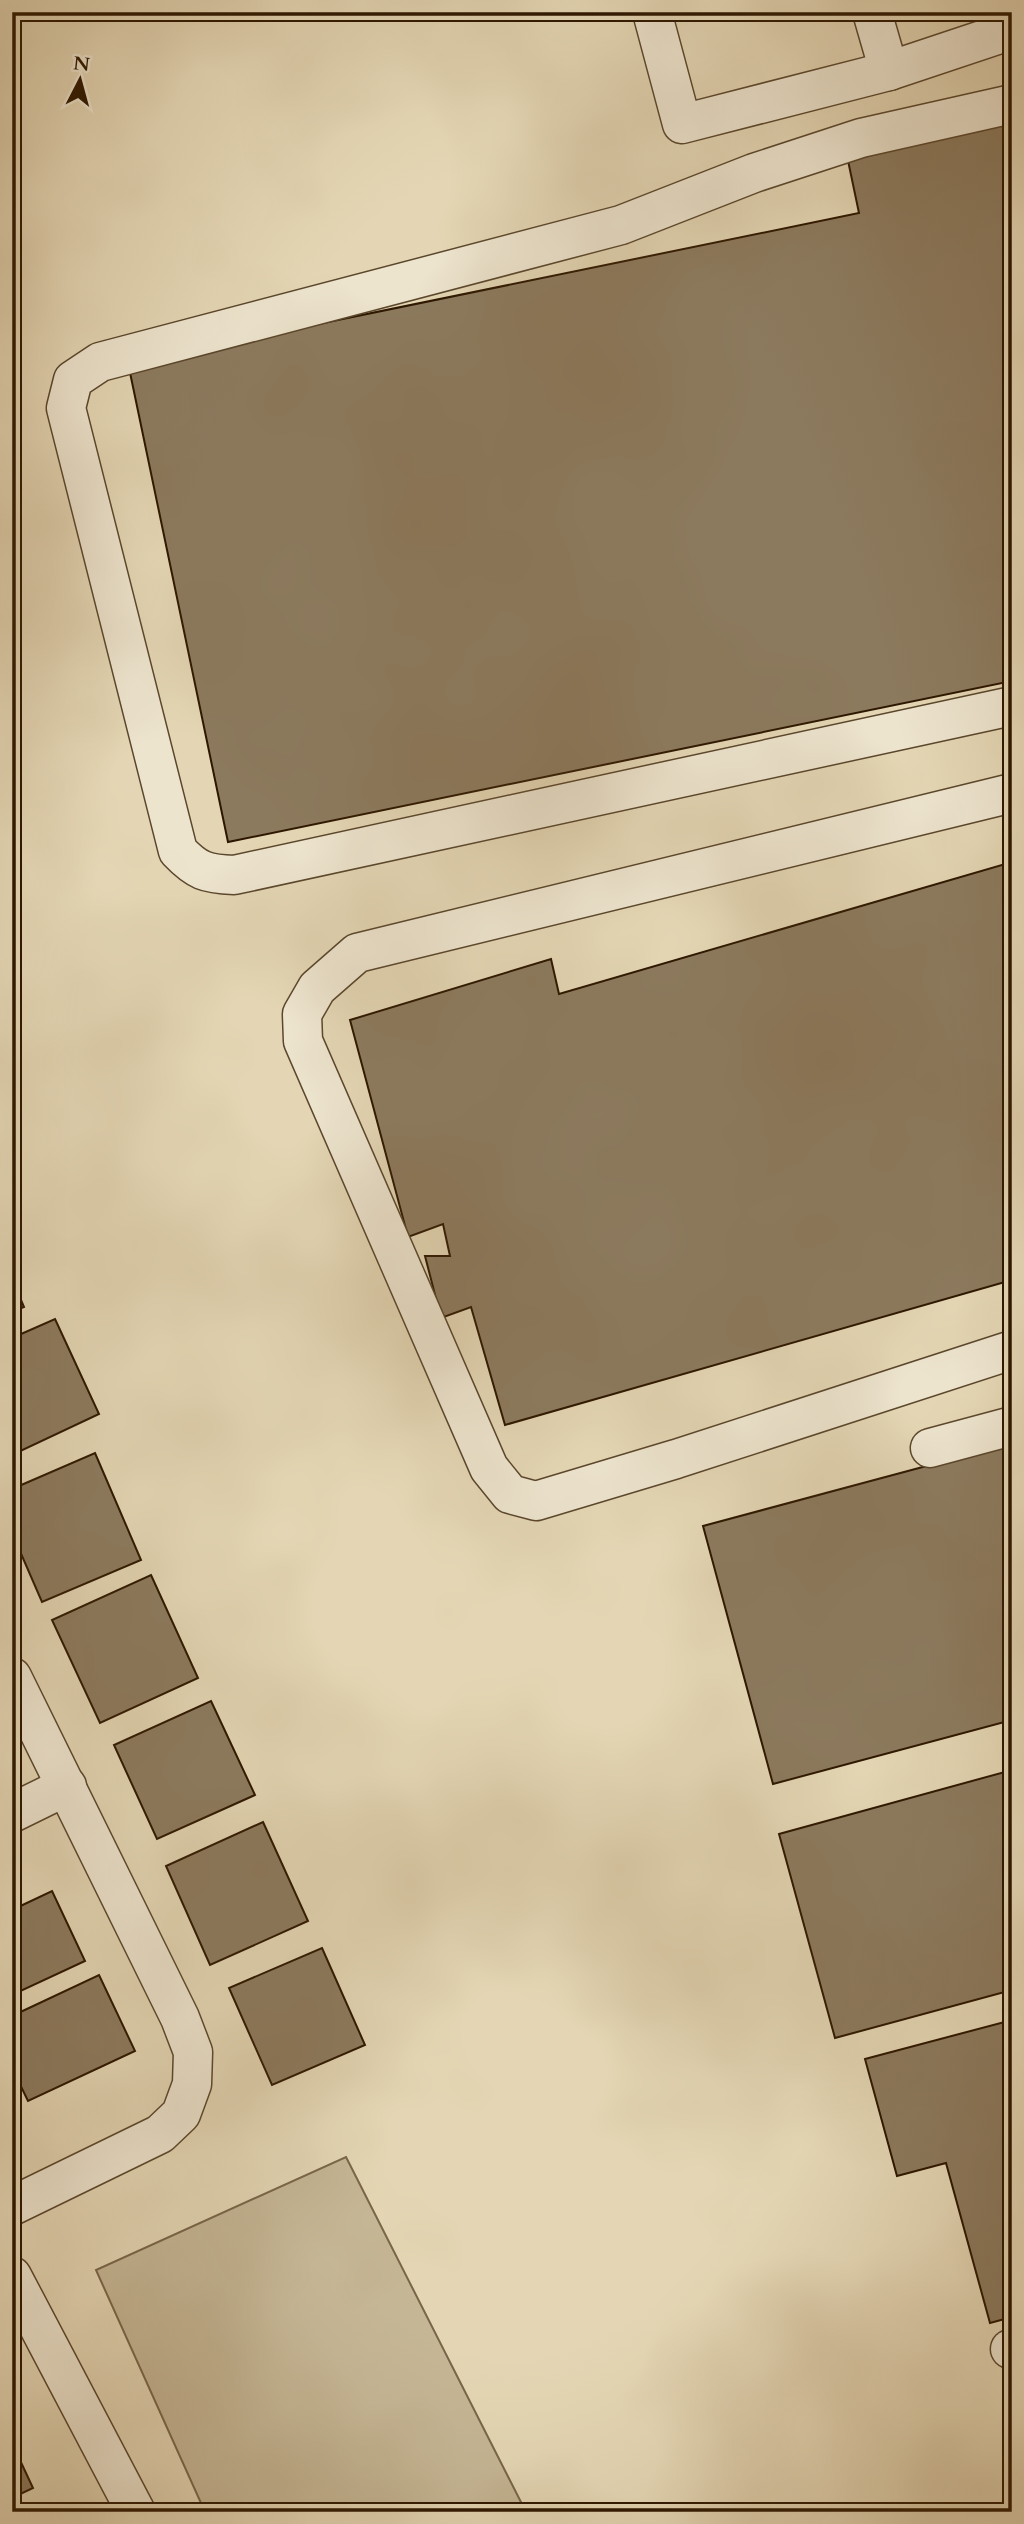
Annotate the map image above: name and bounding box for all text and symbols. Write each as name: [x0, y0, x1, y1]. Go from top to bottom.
north arrow: [46, 46, 116, 116]
text: N: [72, 50, 92, 78]

